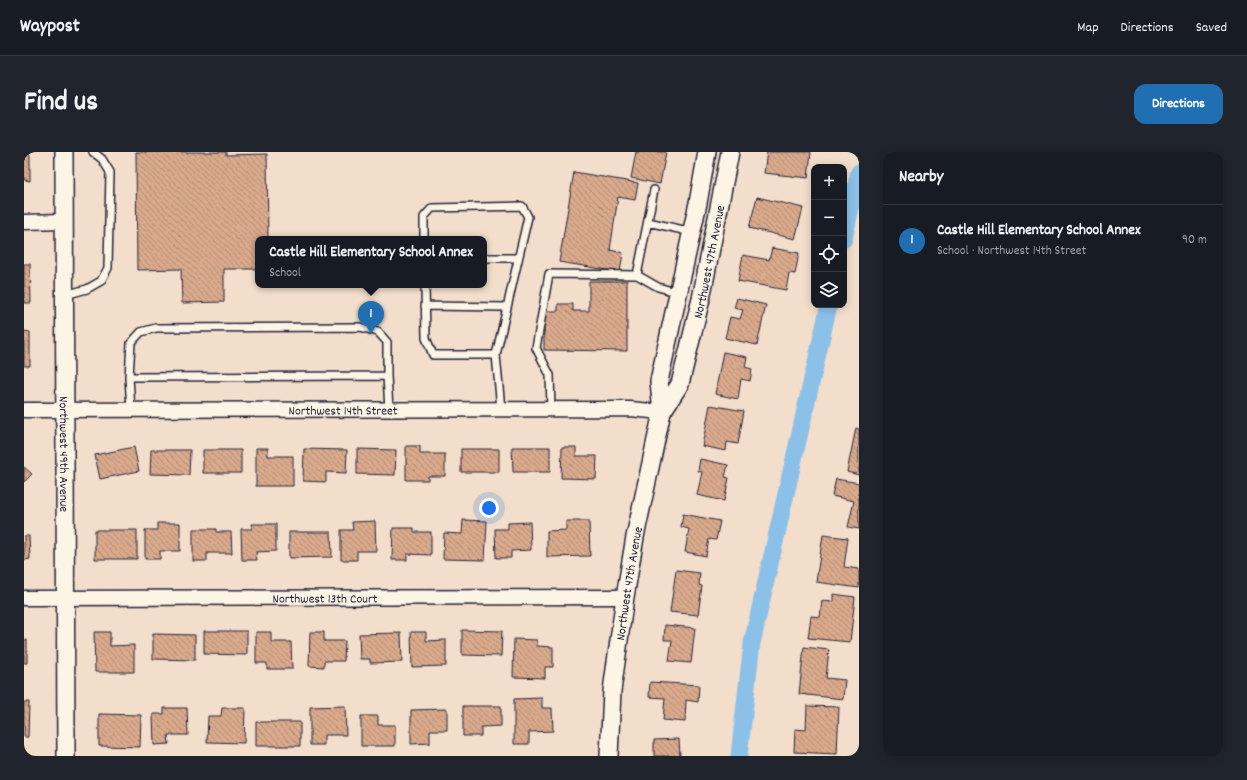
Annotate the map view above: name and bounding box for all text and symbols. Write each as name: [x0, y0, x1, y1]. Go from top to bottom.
text: Waypost: [20, 14, 80, 41]
text: Map: [1077, 18, 1099, 38]
text: Directions: [1121, 18, 1174, 38]
text: Saved: [1196, 18, 1227, 38]
text: Find us: [24, 84, 98, 124]
button: Directions: [1134, 84, 1223, 124]
map controls: [811, 164, 847, 308]
button: +: [811, 164, 847, 200]
text: Nearby: [899, 166, 943, 190]
button: −: [811, 200, 847, 236]
street label: Northwest 47th Avenue: [690, 204, 731, 321]
text: Castle Hill Elementary School Annex: [937, 220, 1140, 242]
text: 1: [911, 231, 913, 250]
text: 90 m: [1182, 231, 1207, 250]
popup: [255, 236, 487, 288]
button: locate: [811, 236, 847, 272]
text: Castle Hill Elementary School Annex: [269, 242, 473, 264]
text: School · Northwest 14th Street: [937, 242, 1086, 261]
text: School: [269, 264, 301, 283]
button: layers: [811, 272, 847, 308]
pin: 1: [358, 301, 384, 334]
street label: Northwest 49th Avenue: [53, 396, 72, 512]
street label: Northwest 14th Street: [289, 402, 398, 422]
your location: [479, 498, 499, 518]
street label: Northwest 47th Avenue: [612, 525, 649, 642]
street label: Northwest 13th Court: [272, 590, 378, 610]

